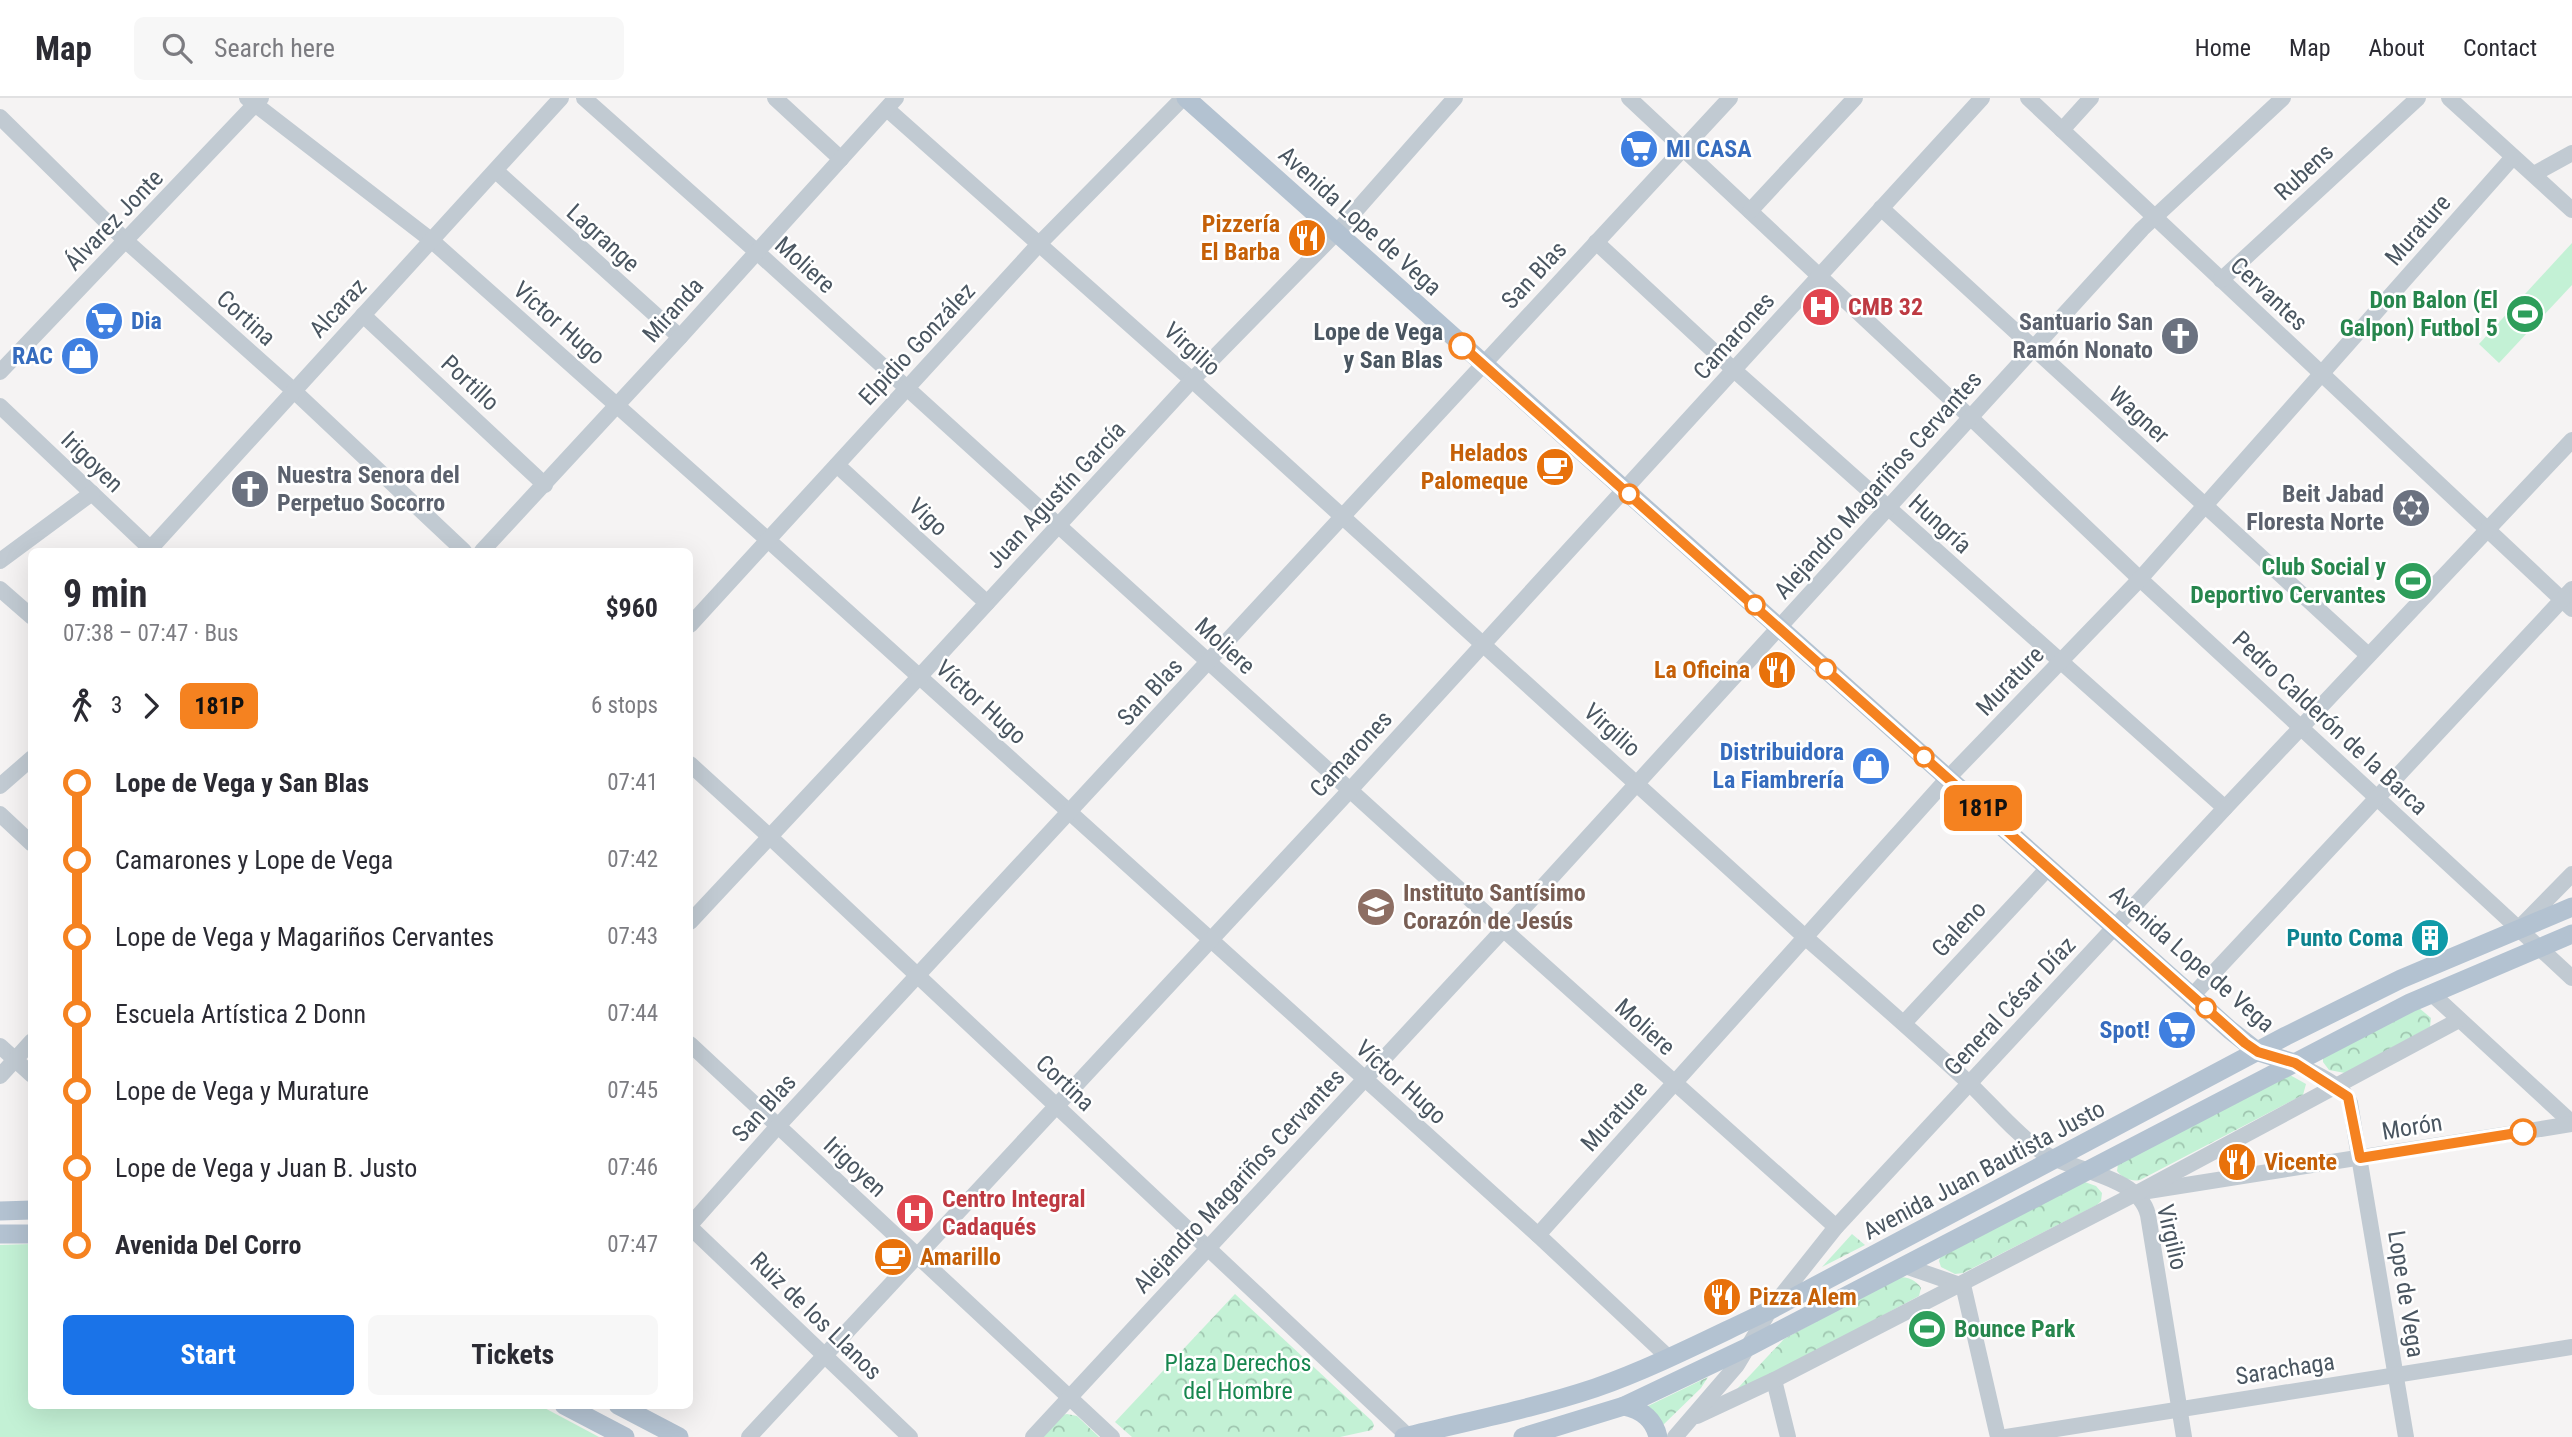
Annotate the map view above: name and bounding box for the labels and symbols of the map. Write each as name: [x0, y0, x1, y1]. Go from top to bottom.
supermarket icon: MI CASA: [1618, 128, 1660, 170]
place label: MI CASA: [1666, 135, 1752, 163]
street label: Rubens: [2269, 138, 2339, 206]
street label: Avenida Lope de Vega: [1273, 141, 1447, 301]
street label: Álvarez Jonte: [59, 164, 169, 276]
street label: Murature: [2380, 189, 2456, 271]
street label: Lagrange: [561, 198, 645, 278]
place label: Pizzería El Barba: [1201, 210, 1280, 266]
restaurant icon: Pizzería El Barba: [1286, 217, 1328, 259]
street label: Moliere: [769, 231, 841, 299]
street label: San Blas: [1496, 235, 1572, 315]
street label: Cervantes: [2225, 251, 2313, 337]
street label: Miranda: [637, 272, 709, 348]
street label: Alcaraz: [304, 273, 372, 343]
street label: Víctor Hugo: [507, 276, 611, 370]
street label: Elpidio González: [853, 277, 981, 411]
street label: Cortina: [211, 284, 281, 352]
hospital icon: CMB 32: [1800, 286, 1842, 328]
place label: Don Balon (El Galpon) Futbol 5: [2340, 286, 2498, 342]
street label: Camarones: [1688, 287, 1780, 385]
place label: CMB 32: [1848, 293, 1923, 321]
sports icon: Don Balon (El Galpon) Futbol 5: [2504, 293, 2546, 335]
supermarket icon: Dia: [83, 300, 125, 342]
place label: Dia: [131, 307, 162, 335]
place label: Santuario San Ramón Nonato: [2013, 308, 2153, 364]
church icon: Santuario San Ramón Nonato: [2159, 315, 2201, 357]
street label: Virgilio: [1158, 316, 1226, 382]
place label: Lope de Vega y San Blas: [1314, 318, 1443, 374]
marker: Lope de Vega y San Blas: [1449, 333, 1475, 359]
shop icon: RAC: [59, 335, 101, 377]
place label: RAC: [12, 342, 53, 370]
street label: Portillo: [435, 349, 505, 417]
street label: Alejandro Magariños Cervantes: [1768, 365, 1988, 605]
street label: Wagner: [2103, 381, 2175, 449]
street label: Juan Agustín García: [981, 416, 1131, 574]
street label: Irigoyen: [55, 426, 129, 498]
place label: Helados Palomeque: [1421, 439, 1528, 495]
cafe icon: Helados Palomeque: [1534, 446, 1576, 488]
place label: Nuestra Senora del Perpetuo Socorro: [277, 461, 460, 517]
church icon: Nuestra Senora del Perpetuo Socorro: [229, 468, 271, 510]
place label: Beit Jabad Floresta Norte: [2246, 480, 2384, 536]
unlabelled marker: [1619, 484, 1639, 504]
synagogue icon: Beit Jabad Floresta Norte: [2390, 487, 2432, 529]
street label: Hungría: [1903, 489, 1977, 559]
street label: Vigo: [903, 492, 953, 542]
place label: Club Social y Deportivo Cervantes: [2190, 553, 2386, 609]
sports icon: Club Social y Deportivo Cervantes: [2392, 560, 2434, 602]
unlabelled marker: [1745, 595, 1765, 615]
street label: Moliere: [1189, 612, 1261, 680]
street label: Pedro Calderón de la Barca: [2227, 625, 2433, 821]
street label: Murature: [1970, 641, 2050, 721]
restaurant icon: La Oficina: [1756, 649, 1798, 691]
street label: San Blas: [1112, 652, 1188, 732]
street label: Víctor Hugo: [930, 654, 1032, 750]
place label: La Oficina: [1654, 656, 1750, 684]
unlabelled marker: [1816, 659, 1836, 679]
street label: Virgilio: [1578, 697, 1646, 763]
street label: Camarones: [1304, 705, 1398, 803]
place label: Distribuidora La Fiambrería: [1712, 738, 1844, 794]
shop icon: Distribuidora La Fiambrería: [1850, 745, 1892, 787]
unlabelled marker: [1914, 747, 1934, 767]
line badge: 181P: [1934, 785, 2032, 831]
place label: Instituto Santísimo Corazón de Jesús: [1403, 879, 1586, 935]
street label: Avenida Lope de Vega: [2104, 880, 2280, 1038]
school or university icon: Instituto Santísimo Corazón de Jesús: [1355, 886, 1397, 928]
street label: Galeno: [1926, 895, 1992, 963]
building icon: Punto Coma: [2409, 917, 2451, 959]
place label: Punto Coma: [2287, 924, 2403, 952]
street label: General César Díaz: [1939, 931, 2081, 1081]
street label: Moliere: [1609, 993, 1681, 1061]
unlabelled marker: [2196, 998, 2216, 1018]
supermarket icon: Spot!: [2156, 1009, 2198, 1051]
place label: Spot!: [2100, 1016, 2150, 1044]
street label: Víctor Hugo: [1350, 1034, 1452, 1130]
street label: Cortina: [1030, 1049, 1100, 1117]
street label: Alejandro Magariños Cervantes: [1128, 1063, 1350, 1299]
street label: San Blas: [726, 1068, 802, 1148]
street label: Murature: [1575, 1075, 1653, 1157]
street label: Avenida Juan Bautista Justo: [1858, 1094, 2110, 1246]
street label: Morón: [2380, 1108, 2444, 1146]
unlabelled marker: [2510, 1119, 2536, 1145]
street label: Irigoyen: [818, 1131, 892, 1203]
restaurant icon: Vicente: [2216, 1141, 2258, 1183]
place label: Vicente: [2264, 1148, 2337, 1176]
place label: Centro Integral Cadaqués: [942, 1185, 1086, 1241]
hospital icon: Centro Integral Cadaqués: [894, 1192, 936, 1234]
street label: Virgilio: [2151, 1201, 2193, 1273]
street label: Lope de Vega: [2382, 1228, 2430, 1360]
cafe icon: Amarillo: [872, 1236, 914, 1278]
place label: Amarillo: [920, 1243, 1001, 1271]
street label: Ruiz de los Llanos: [745, 1246, 887, 1386]
restaurant icon: Pizza Alem: [1701, 1276, 1743, 1318]
place label: Pizza Alem: [1749, 1283, 1857, 1311]
sports icon: Bounce Park: [1906, 1308, 1948, 1350]
place label: Bounce Park: [1954, 1315, 2076, 1343]
street label: Sarachaga: [2234, 1347, 2336, 1391]
park label: Plaza Derechos del Hombre: [1165, 1349, 1311, 1405]

